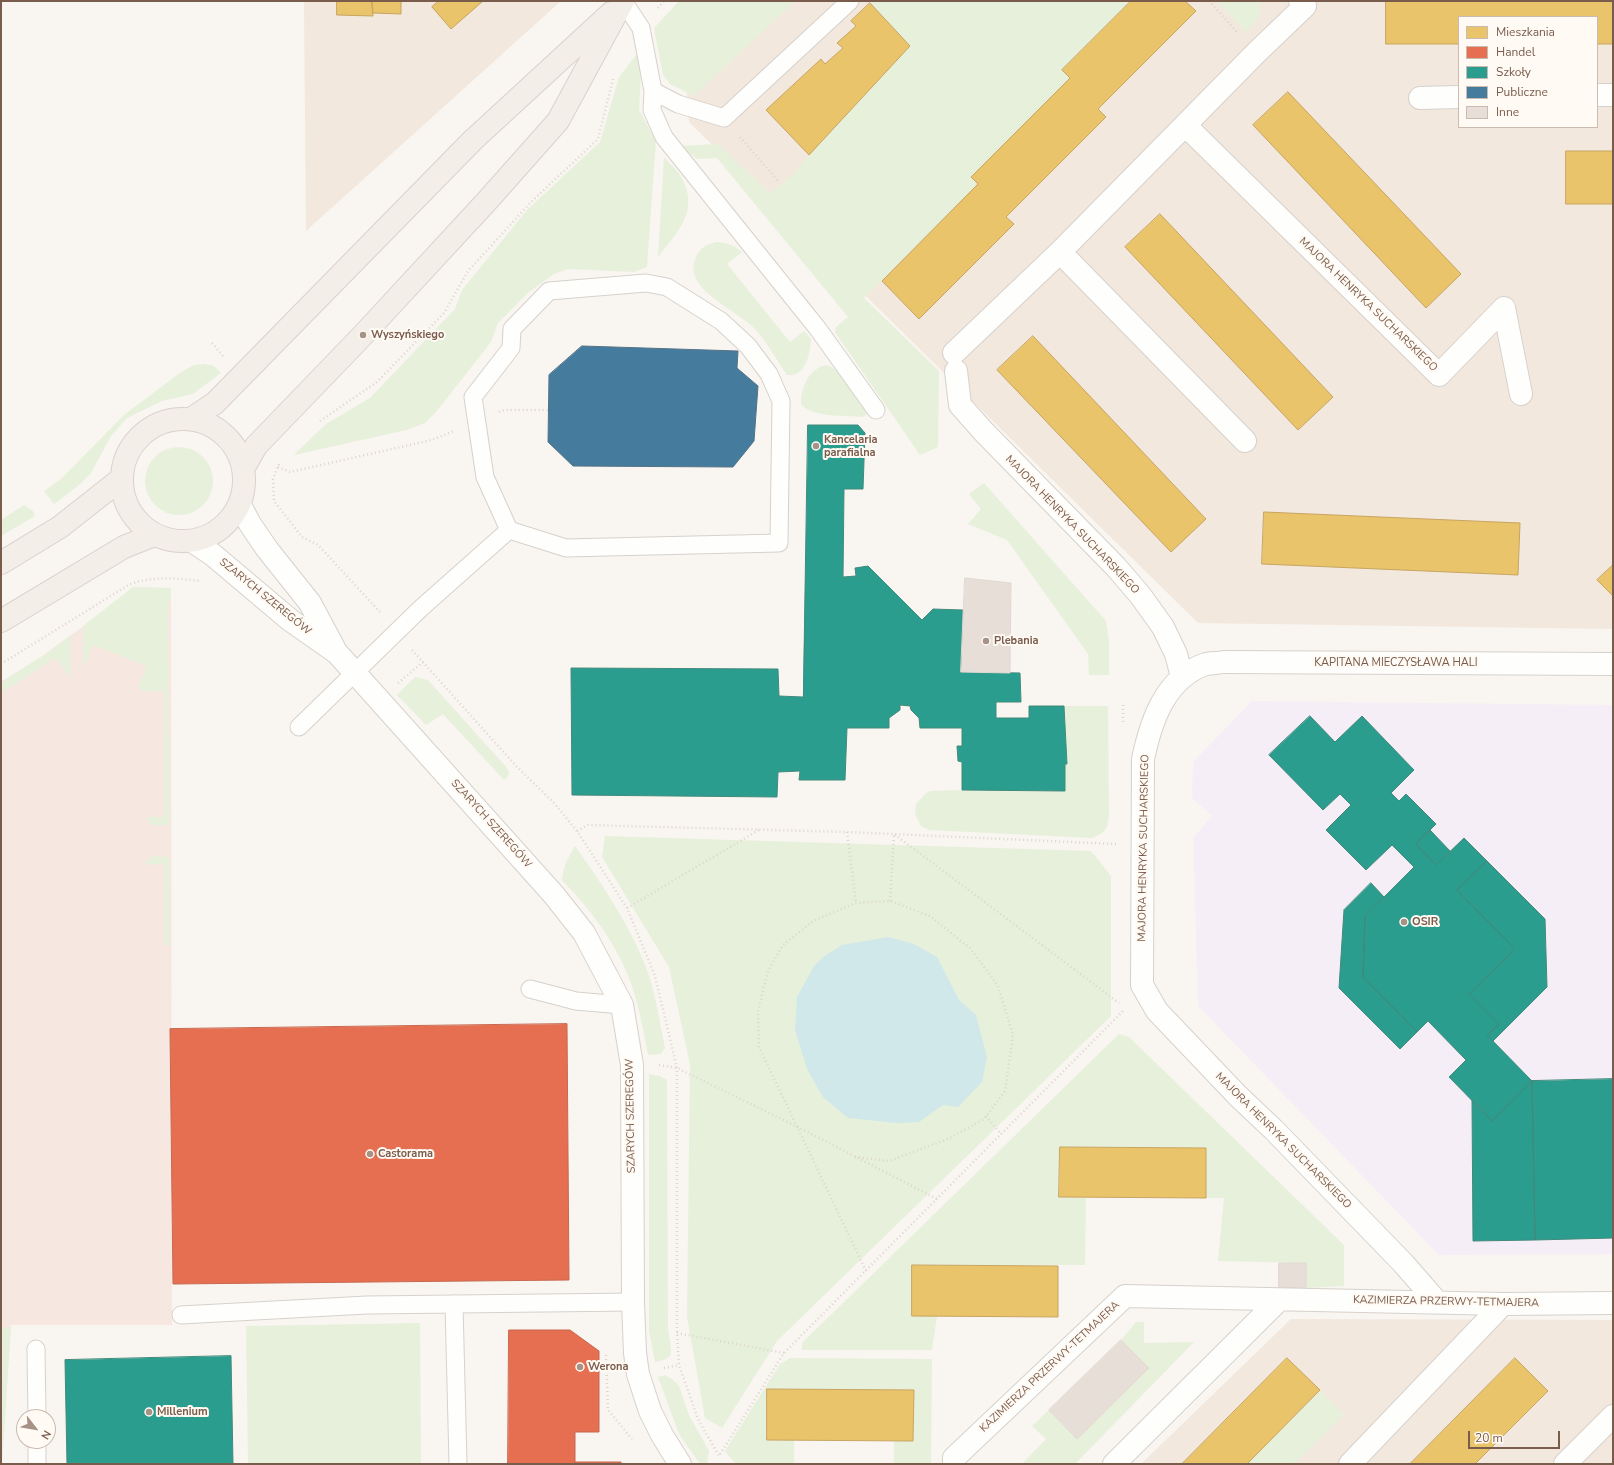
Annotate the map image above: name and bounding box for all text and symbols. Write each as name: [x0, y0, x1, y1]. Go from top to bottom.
legend: [1458, 16, 1598, 128]
text: Mieszkania: [1496, 24, 1555, 40]
text: Handel: [1496, 44, 1535, 60]
text: Szkoły: [1496, 64, 1531, 80]
text: Publiczne: [1496, 84, 1548, 100]
text: Inne: [1496, 104, 1519, 120]
street label: MAJORA HENRYKA SUCHARSKIEGO: [1296, 235, 1440, 375]
place label: Wyszyńskiego: [371, 328, 444, 342]
marker: Wyszyńskiego: [358, 330, 368, 340]
place label: Kancelaria parafialna: [824, 433, 877, 459]
marker: Kancelaria parafialna: [811, 441, 821, 451]
street label: MAJORA HENRYKA SUCHARSKIEGO: [1002, 453, 1142, 597]
street label: SZARYCH SZEREGÓW: [216, 556, 314, 638]
place label: Plebania: [994, 634, 1038, 648]
marker: Plebania: [981, 636, 991, 646]
street label: KAPITANA MIECZYSŁAWA HALI: [1314, 656, 1478, 670]
street label: MAJORA HENRYKA SUCHARSKIEGO: [1136, 754, 1152, 942]
street label: SZARYCH SZEREGÓW: [448, 777, 534, 871]
place label: OSIR: [1412, 915, 1438, 929]
marker: OSIR: [1399, 917, 1409, 927]
street label: SZARYCH SZEREGÓW: [623, 1059, 639, 1173]
street label: MAJORA HENRYKA SUCHARSKIEGO: [1212, 1070, 1354, 1212]
place label: Castorama: [378, 1147, 433, 1161]
marker: Castorama: [365, 1149, 375, 1159]
street label: KAZIMIERZA PRZERWY-TETMAJERA: [1353, 1294, 1539, 1310]
street label: KAZIMIERZA PRZERWY-TETMAJERA: [977, 1299, 1123, 1435]
place label: Werona: [588, 1360, 629, 1374]
marker: Werona: [575, 1362, 585, 1372]
place label: Millenium: [157, 1405, 208, 1419]
marker: Millenium: [144, 1407, 154, 1417]
north arrow: [16, 1409, 56, 1449]
scale bar: [1470, 1423, 1562, 1449]
text: N: [37, 1428, 54, 1442]
text: 20 m: [1475, 1430, 1503, 1446]

